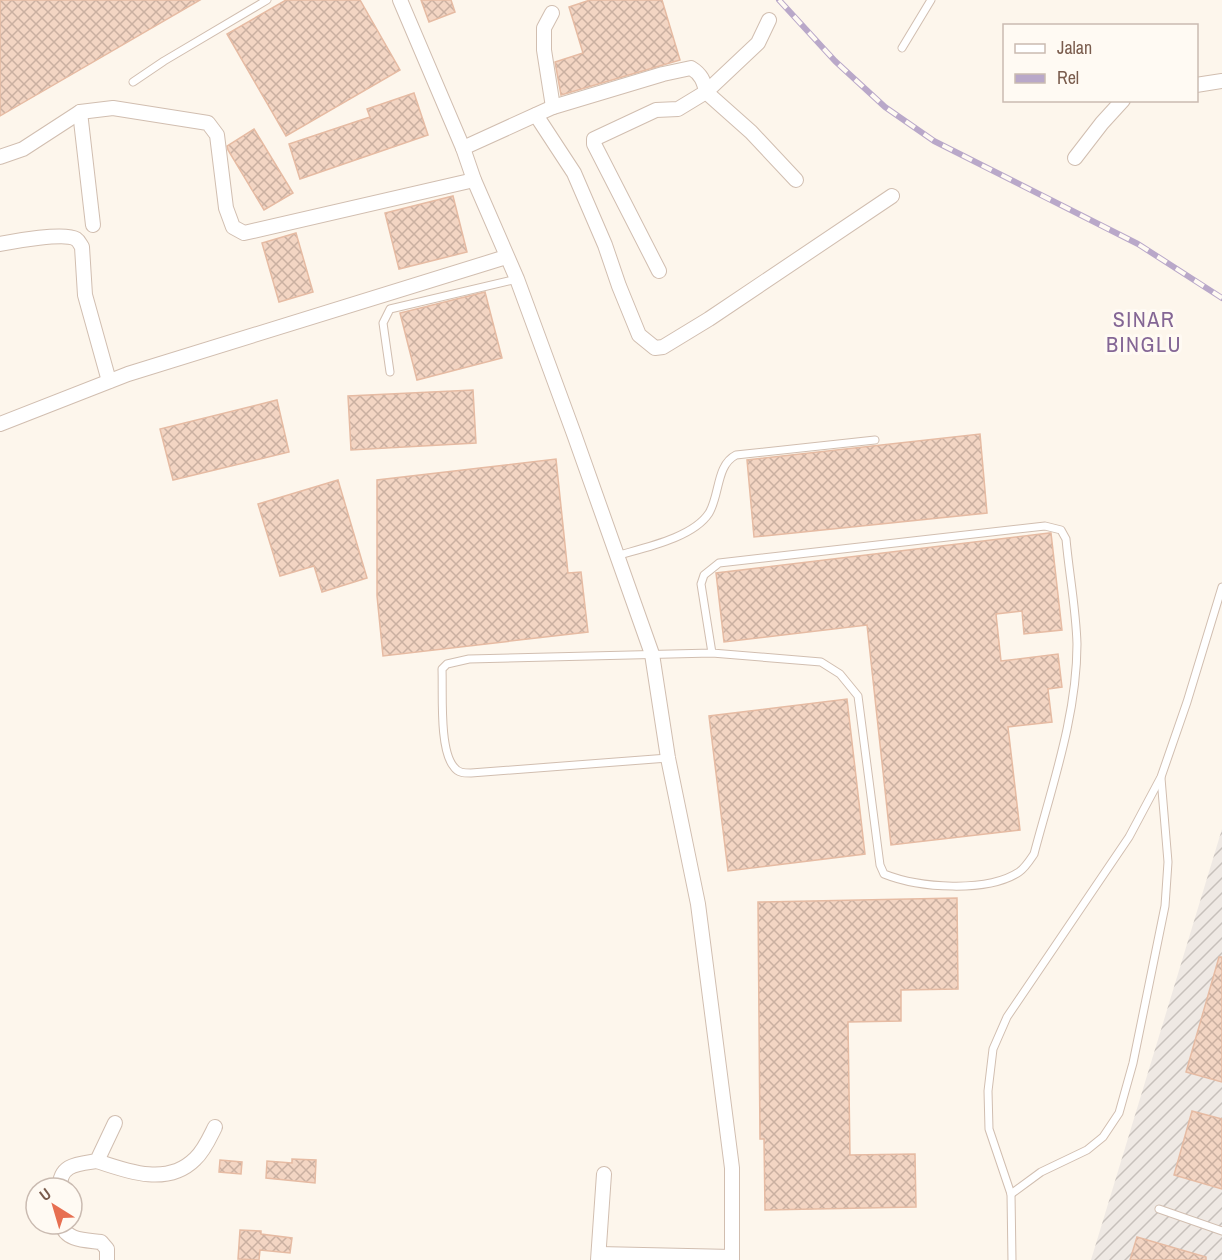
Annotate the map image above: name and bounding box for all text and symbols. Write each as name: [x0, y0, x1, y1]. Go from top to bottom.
legend: [1003, 24, 1198, 102]
text: Jalan: [1057, 35, 1092, 60]
text: Rel: [1057, 65, 1079, 90]
district label: SINAR BINGLU: [1106, 304, 1182, 359]
north arrow: [24, 1176, 84, 1236]
text: U: [35, 1182, 55, 1206]

